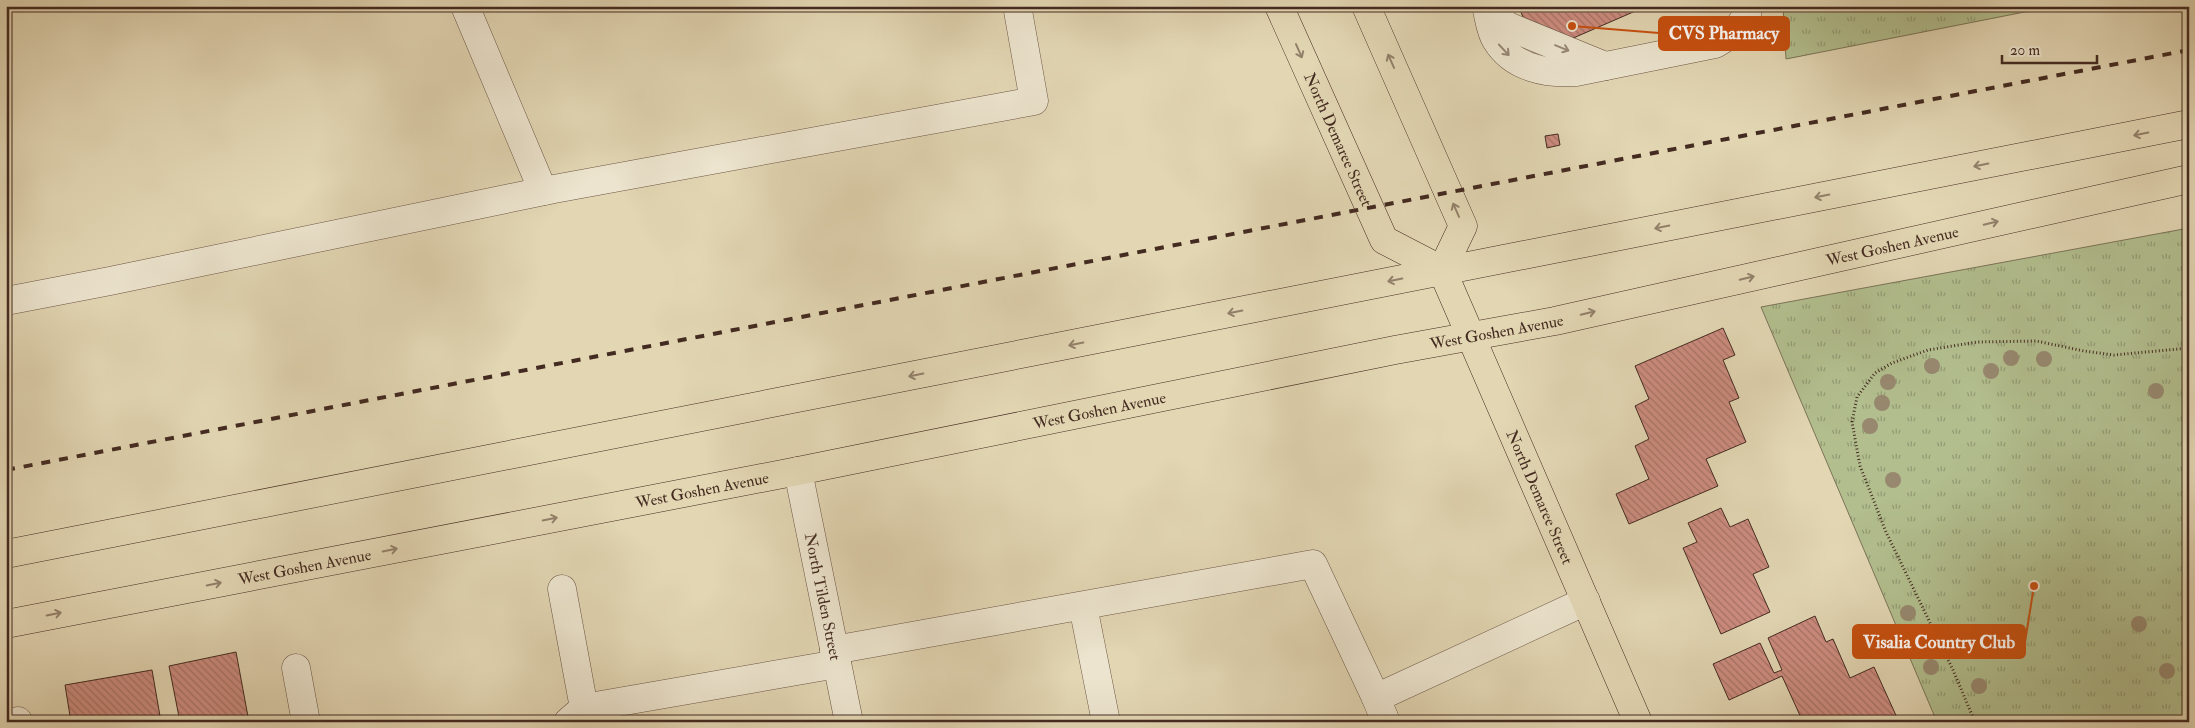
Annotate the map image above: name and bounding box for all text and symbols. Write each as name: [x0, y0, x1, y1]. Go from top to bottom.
callout: CVS Pharmacy: [1659, 17, 1789, 50]
text: CVS Pharmacy: [1669, 22, 1780, 45]
scale bar: [2002, 32, 2098, 64]
text: 20 m: [2010, 41, 2040, 60]
one-way arrow: [1295, 43, 1305, 58]
one-way arrow: [1498, 44, 1510, 56]
one-way arrow: [1554, 44, 1569, 54]
one-way arrow: [1385, 54, 1395, 69]
street label: North Demaree Street: [1299, 70, 1377, 210]
one-way arrow: [2133, 129, 2149, 139]
one-way arrow: [1974, 161, 1990, 170]
one-way arrow: [1814, 192, 1830, 201]
one-way arrow: [1450, 203, 1460, 218]
one-way arrow: [1982, 218, 1998, 227]
street label: West Goshen Avenue: [1823, 222, 1961, 271]
one-way arrow: [1655, 223, 1671, 232]
one-way arrow: [1738, 273, 1754, 282]
one-way arrow: [1387, 276, 1403, 286]
one-way arrow: [1228, 308, 1244, 317]
one-way arrow: [1580, 308, 1596, 317]
street label: West Goshen Avenue: [1427, 310, 1566, 355]
one-way arrow: [1068, 339, 1084, 349]
one-way arrow: [909, 371, 925, 380]
street label: West Goshen Avenue: [1030, 388, 1168, 434]
street label: North Demaree Street: [1502, 427, 1577, 568]
street label: West Goshen Avenue: [633, 468, 771, 513]
one-way arrow: [542, 514, 558, 523]
street label: North Tilden Street: [800, 531, 845, 662]
one-way arrow: [382, 544, 398, 554]
street label: West Goshen Avenue: [235, 545, 373, 590]
one-way arrow: [205, 578, 221, 588]
one-way arrow: [46, 609, 62, 619]
callout: Visalia Country Club: [1853, 625, 2025, 658]
text: Visalia Country Club: [1862, 631, 2015, 654]

